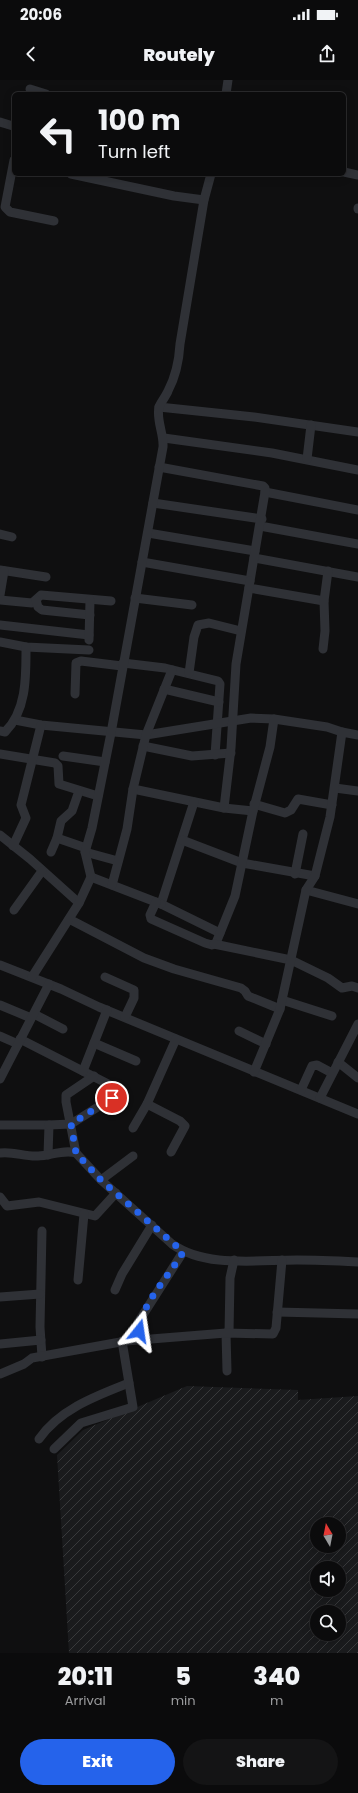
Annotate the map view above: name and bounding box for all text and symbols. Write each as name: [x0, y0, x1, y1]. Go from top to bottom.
text: 20:06: [20, 4, 62, 25]
text: Routely: [143, 42, 215, 67]
icon: back: [20, 43, 42, 65]
icon: share: [316, 43, 338, 65]
text: 100 m: [98, 101, 181, 140]
icon: left: [32, 108, 84, 160]
text: Turn left: [98, 139, 170, 164]
pin: [95, 1081, 129, 1115]
icon: arrive: [101, 1087, 123, 1109]
position arrow: [118, 1310, 160, 1352]
north arrow: [310, 1517, 346, 1553]
map controls: [310, 1517, 346, 1641]
button: sound: [310, 1561, 346, 1597]
button: search: [310, 1605, 346, 1641]
text: 20:11: [58, 1660, 113, 1693]
text: 5: [175, 1660, 191, 1693]
text: 340: [253, 1660, 300, 1693]
text: Arrival: [65, 1691, 106, 1710]
text: min: [171, 1691, 196, 1710]
text: m: [270, 1691, 283, 1710]
button: Exit: [20, 1739, 175, 1785]
button: Share: [183, 1739, 338, 1785]

